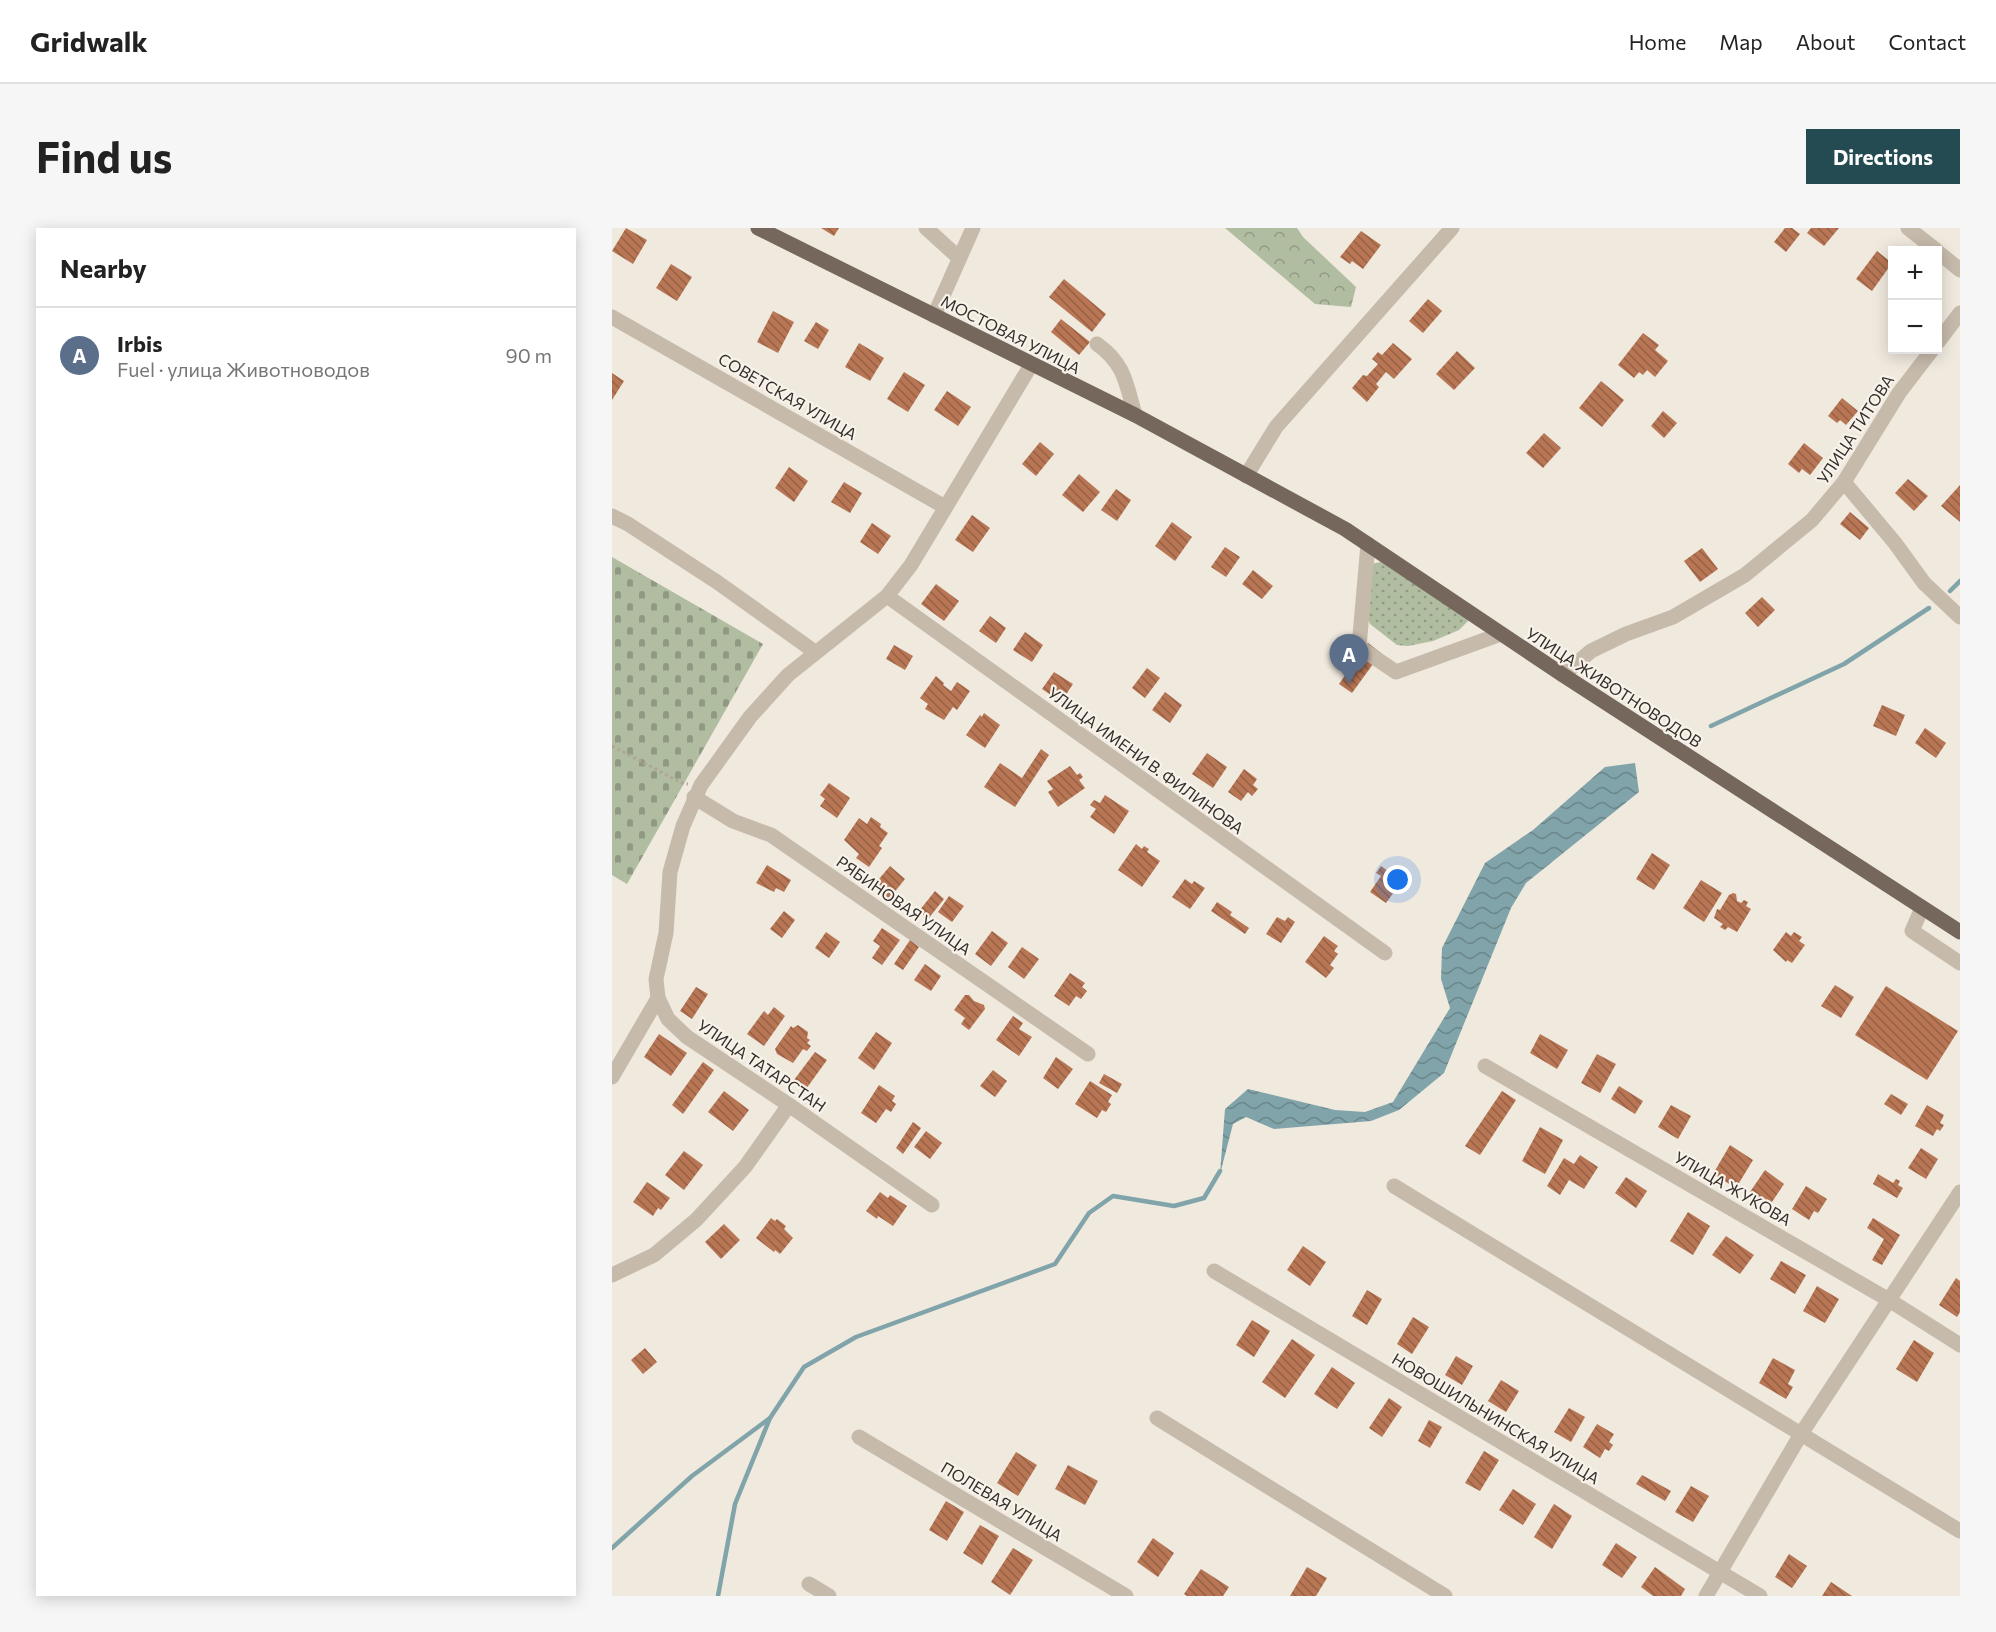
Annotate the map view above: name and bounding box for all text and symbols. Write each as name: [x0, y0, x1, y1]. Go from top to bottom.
text: Gridwalk: [30, 24, 148, 58]
text: Home: [1629, 29, 1686, 54]
text: Map: [1719, 29, 1763, 54]
text: About: [1796, 29, 1855, 54]
text: Contact: [1888, 29, 1966, 54]
button: Directions: [1806, 129, 1960, 184]
text: Find us: [36, 130, 172, 182]
map controls: [1888, 246, 1942, 354]
button: +: [1888, 246, 1942, 300]
text: Nearby: [60, 252, 147, 283]
street label: МОСТОВАЯ УЛИЦА: [938, 291, 1084, 377]
button: −: [1888, 300, 1942, 354]
text: Irbis: [117, 330, 162, 357]
text: A: [72, 343, 87, 367]
text: 90 m: [506, 343, 552, 367]
street label: СОВЕТСКАЯ УЛИЦА: [715, 349, 861, 443]
text: Fuel · улица Животноводов: [117, 357, 370, 381]
street label: УЛИЦА ТИТОВА: [1813, 371, 1897, 487]
street label: УЛИЦА ЖИВОТНОВОДОВ: [1523, 623, 1705, 751]
pin: A: [1330, 634, 1368, 684]
street label: УЛИЦА ИМЕНИ В. ФИЛИНОВА: [1044, 683, 1248, 837]
street label: РЯБИНОВАЯ УЛИЦА: [833, 851, 975, 959]
your location: [1383, 865, 1412, 894]
street label: УЛИЦА ТАТАРСТАН: [694, 1015, 830, 1115]
street label: УЛИЦА ЖУКОВА: [1671, 1147, 1795, 1229]
street label: НОВОШИЛЬНИНСКАЯ УЛИЦА: [1389, 1348, 1603, 1488]
street label: ПОЛЕВАЯ УЛИЦА: [938, 1457, 1066, 1545]

